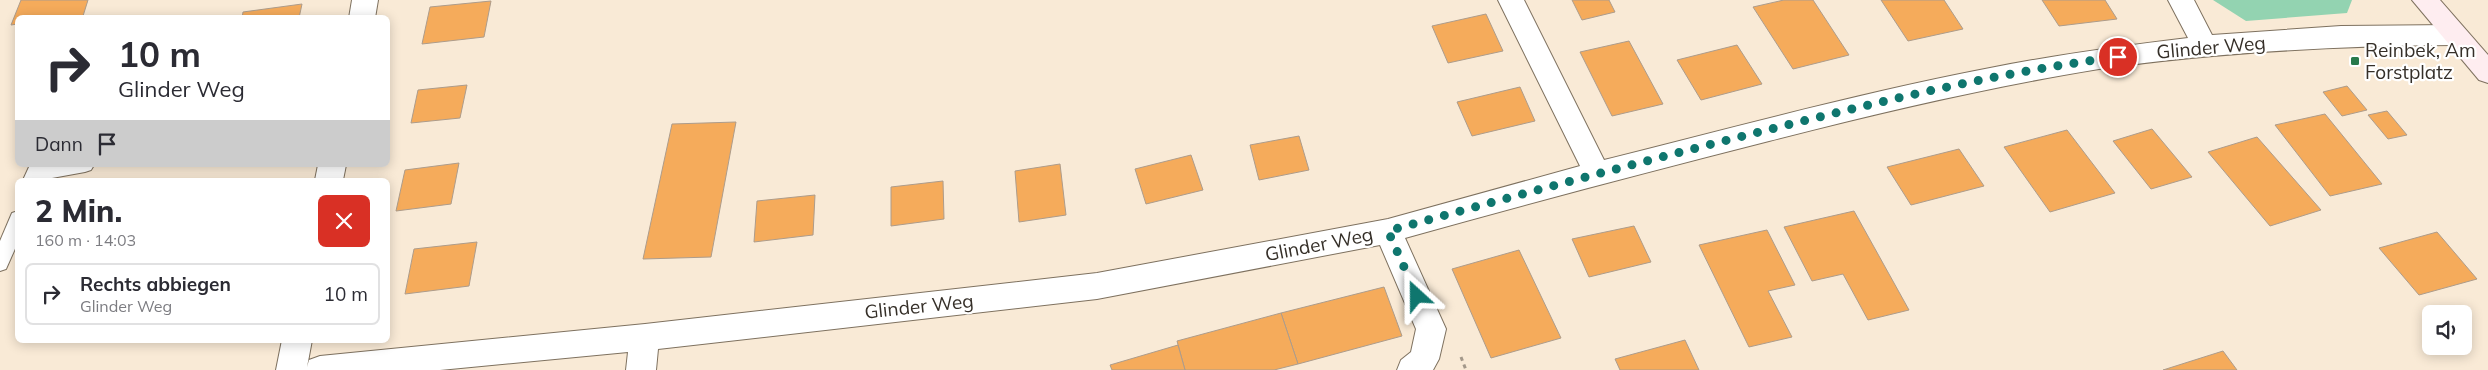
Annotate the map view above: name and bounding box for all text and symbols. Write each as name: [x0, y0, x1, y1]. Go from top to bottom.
street label: Glinder Weg: [2155, 30, 2267, 64]
text: 10 m: [118, 32, 201, 76]
icon: right: [35, 35, 100, 100]
pin: [2097, 36, 2139, 78]
place label: Reinbek, Am Forstplatz: [2365, 38, 2476, 84]
icon: arrive: [2104, 43, 2132, 71]
marker: Reinbek, Am Forstplatz: [2349, 55, 2361, 67]
text: Glinder Weg: [118, 75, 245, 103]
icon: arrive: [93, 130, 121, 158]
text: Dann: [35, 132, 83, 156]
text: 2 Min.: [35, 192, 122, 230]
button: close: [318, 195, 370, 247]
street label: Glinder Weg: [1263, 222, 1375, 266]
text: 160 m · 14:03: [35, 230, 136, 250]
position arrow: [1390, 269, 1442, 321]
text: Rechts abbiegen: [80, 272, 231, 296]
icon: right: [37, 280, 65, 308]
text: 10 m: [324, 282, 368, 306]
street label: Glinder Weg: [863, 288, 975, 324]
text: Glinder Weg: [80, 296, 172, 316]
map controls: [2422, 305, 2472, 355]
button: sound: [2422, 305, 2472, 355]

